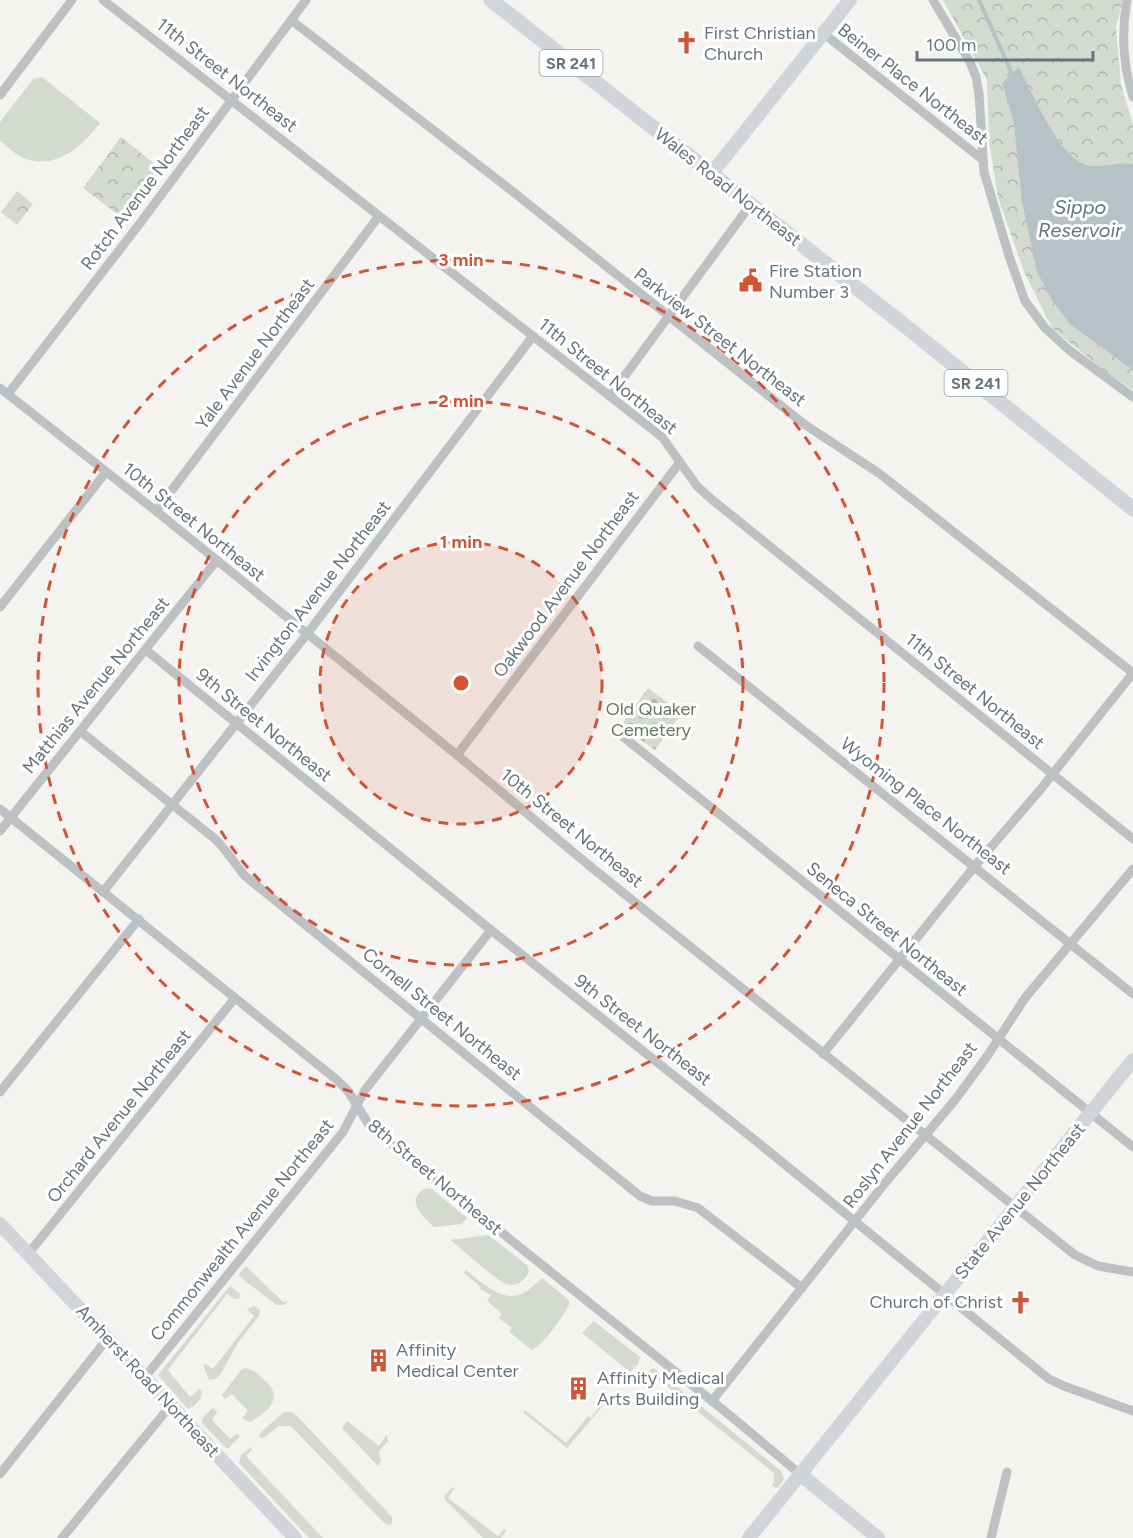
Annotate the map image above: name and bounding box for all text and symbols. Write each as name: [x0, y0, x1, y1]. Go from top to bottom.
street label: 11th Street Northeast: [152, 13, 302, 137]
street label: Beiner Place Northeast: [834, 19, 993, 150]
place label: First Christian Church: [704, 22, 816, 65]
scale bar: [917, 24, 1092, 62]
church icon: First Christian Church: [673, 30, 699, 56]
text: 100 m: [926, 34, 976, 56]
road number: SR 241: [540, 50, 602, 76]
street label: Rotch Avenue Northeast: [76, 102, 214, 274]
street label: Wales Road Northeast: [650, 123, 806, 251]
water label: Sippo Reservoir: [1038, 195, 1123, 242]
text: 3 min: [439, 249, 483, 271]
place label: Fire Station Number 3: [769, 260, 862, 303]
street label: Parkview Street Northeast: [630, 263, 811, 411]
public building icon: Fire Station Number 3: [738, 268, 764, 294]
street label: Yale Avenue Northeast: [191, 274, 319, 434]
street label: 11th Street Northeast: [534, 313, 682, 439]
road number: SR 241: [944, 370, 1008, 396]
text: 2 min: [438, 390, 484, 412]
street label: 10th Street Northeast: [118, 458, 270, 586]
street label: Oakwood Avenue Northeast: [488, 486, 644, 682]
street label: Irvington Avenue Northeast: [240, 496, 396, 686]
text: 1 min: [440, 531, 482, 553]
street label: Matthias Avenue Northeast: [18, 592, 174, 778]
street label: 11th Street Northeast: [901, 628, 1049, 754]
street label: 9th Street Northeast: [192, 664, 336, 786]
centre of rings: [451, 673, 471, 693]
park label: Old Quaker Cemetery: [606, 698, 696, 741]
street label: Wyoming Place Northeast: [836, 733, 1016, 880]
street label: 10th Street Northeast: [496, 764, 648, 892]
street label: Seneca Street Northeast: [802, 857, 972, 1001]
street label: Cornell Street Northeast: [358, 943, 526, 1085]
street label: 9th Street Northeast: [570, 970, 716, 1090]
street label: Orchard Avenue Northeast: [42, 1025, 196, 1207]
street label: Roslyn Avenue Northeast: [838, 1037, 982, 1212]
street label: Commonwealth Avenue Northeast: [146, 1114, 339, 1345]
street label: 8th Street Northeast: [363, 1114, 507, 1240]
street label: State Avenue Northeast: [950, 1118, 1090, 1284]
church icon: Church of Christ: [1008, 1289, 1034, 1315]
place label: Church of Christ: [870, 1291, 1003, 1313]
street label: Amherst Road Northeast: [72, 1300, 225, 1462]
place label: Affinity Medical Center: [396, 1339, 519, 1382]
building icon: Affinity Medical Center: [365, 1347, 391, 1373]
place label: Affinity Medical Arts Building: [597, 1367, 724, 1410]
building icon: Affinity Medical Arts Building: [566, 1375, 592, 1401]

